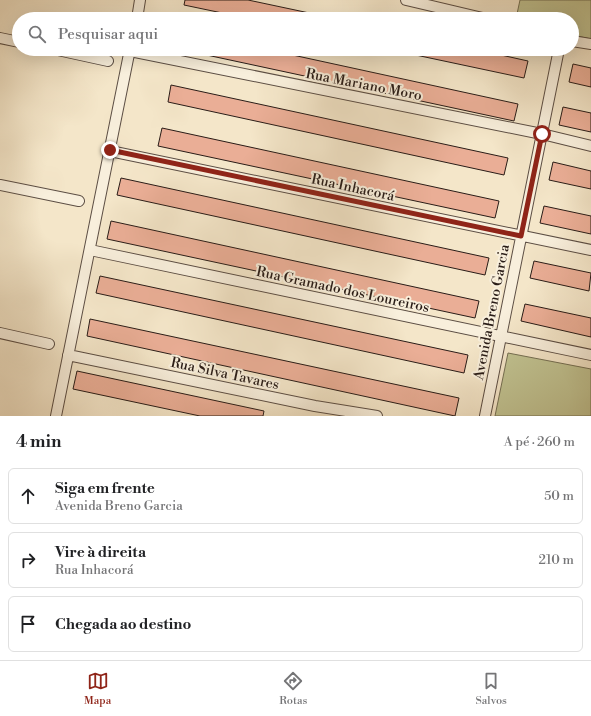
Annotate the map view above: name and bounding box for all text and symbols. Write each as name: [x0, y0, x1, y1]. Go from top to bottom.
search box: [12, 12, 579, 56]
icon: search: [26, 23, 48, 45]
text: Pesquisar aqui: [58, 25, 158, 44]
street label: Rua Mariano Moro: [304, 65, 424, 105]
route start: [533, 125, 551, 143]
route end: [101, 141, 119, 159]
street label: Rua Inhacorá: [309, 170, 397, 206]
street label: Avenida Breno Garcia: [470, 242, 514, 382]
street label: Rua Gramado dos Loureiros: [255, 263, 431, 317]
street label: Rua Silva Tavares: [169, 354, 281, 394]
text: 4 min: [16, 431, 61, 453]
text: A pé · 260 m: [504, 434, 575, 450]
text: Siga em frente: [55, 479, 155, 498]
icon: ahead: [17, 485, 39, 507]
text: 50 m: [544, 488, 574, 504]
text: Avenida Breno Garcia: [55, 498, 183, 514]
text: Vire à direita: [55, 543, 146, 562]
icon: right: [17, 549, 39, 571]
text: 210 m: [539, 552, 574, 568]
text: Rua Inhacorá: [55, 562, 134, 578]
icon: arrive: [17, 613, 39, 635]
text: Chegada ao destino: [55, 615, 191, 634]
tab: Mapa: [84, 670, 111, 708]
tab: Rotas: [279, 670, 307, 708]
tab: Salvos: [475, 670, 507, 708]

